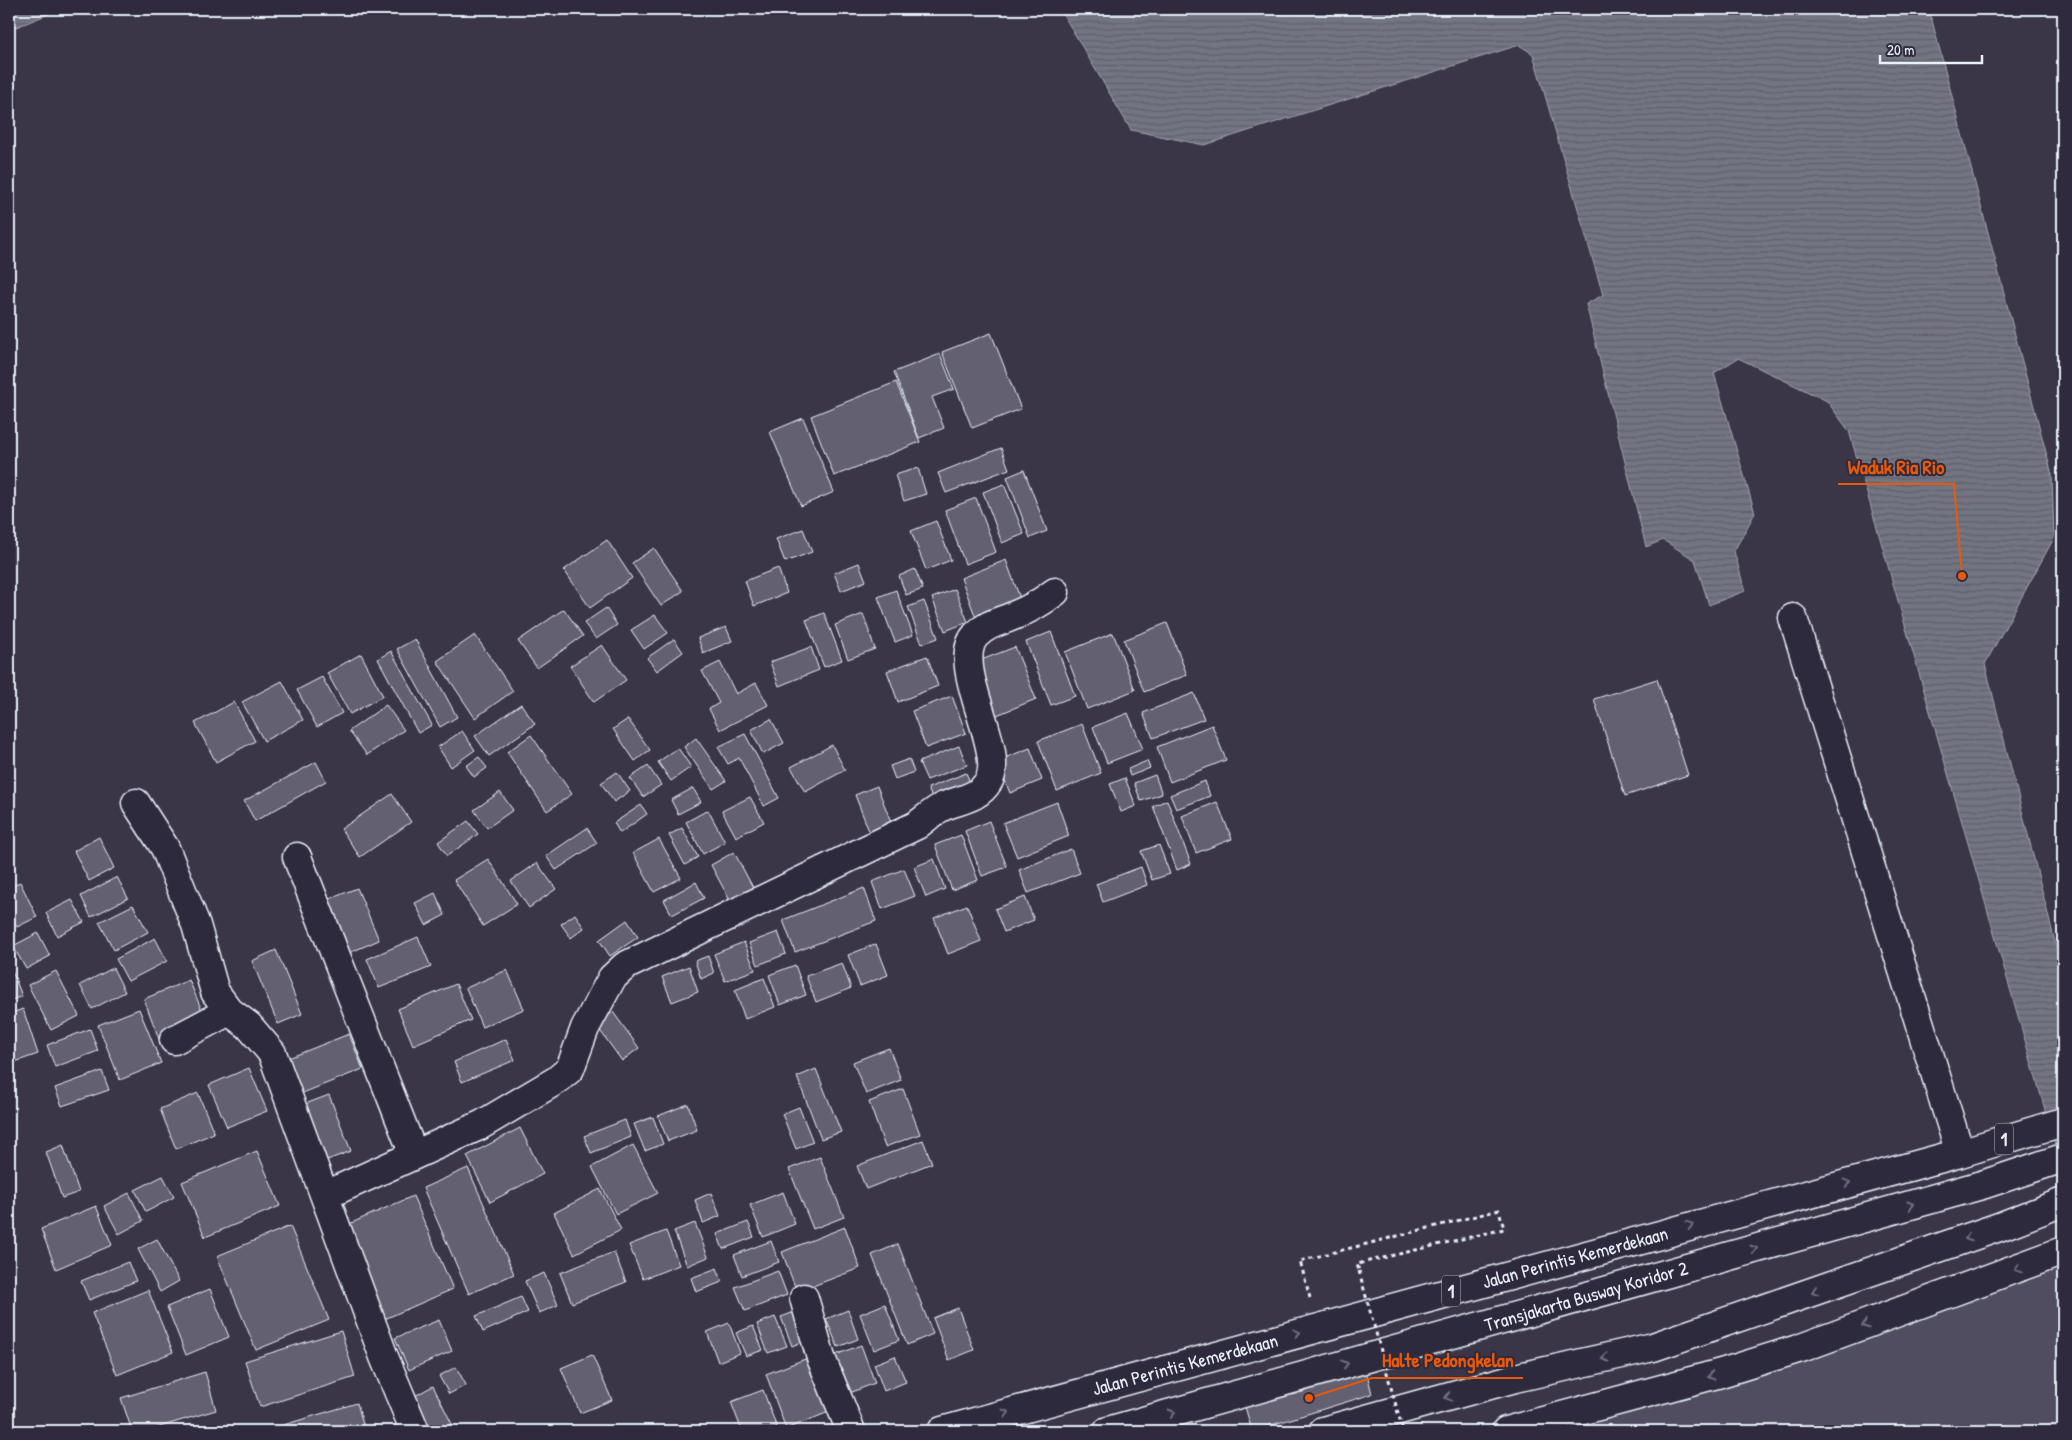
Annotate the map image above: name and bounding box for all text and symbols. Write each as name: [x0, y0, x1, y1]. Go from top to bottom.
scale bar: [1880, 32, 1982, 64]
text: 20 m: [1887, 39, 1914, 60]
callout: Waduk Ria Rio: [1838, 449, 1954, 484]
text: Waduk Ria Rio: [1848, 453, 1944, 480]
road number: 1: [1995, 1124, 2013, 1154]
one-way arrow: [1843, 1178, 1851, 1188]
one-way arrow: [1906, 1200, 1914, 1210]
street label: Jalan Perintis Kemerdekaan: [1479, 1220, 1671, 1294]
one-way arrow: [1686, 1221, 1694, 1231]
one-way arrow: [1965, 1232, 1973, 1242]
one-way arrow: [1750, 1244, 1759, 1255]
street label: Transjakarta Busway Koridor 2: [1481, 1254, 1691, 1338]
one-way arrow: [2014, 1263, 2022, 1273]
road number: 1: [1442, 1276, 1460, 1306]
one-way arrow: [1811, 1285, 1820, 1295]
one-way arrow: [1862, 1319, 1870, 1329]
street label: Jalan Perintis Kemerdekaan: [1089, 1327, 1281, 1401]
one-way arrow: [1293, 1328, 1302, 1339]
callout: Halte Pedongkelan: [1372, 1343, 1523, 1378]
text: Halte Pedongkelan: [1382, 1346, 1514, 1374]
one-way arrow: [1601, 1352, 1610, 1363]
one-way arrow: [1341, 1360, 1349, 1370]
one-way arrow: [1707, 1370, 1715, 1381]
one-way arrow: [1443, 1391, 1452, 1402]
one-way arrow: [1001, 1408, 1010, 1419]
one-way arrow: [1168, 1409, 1176, 1419]

